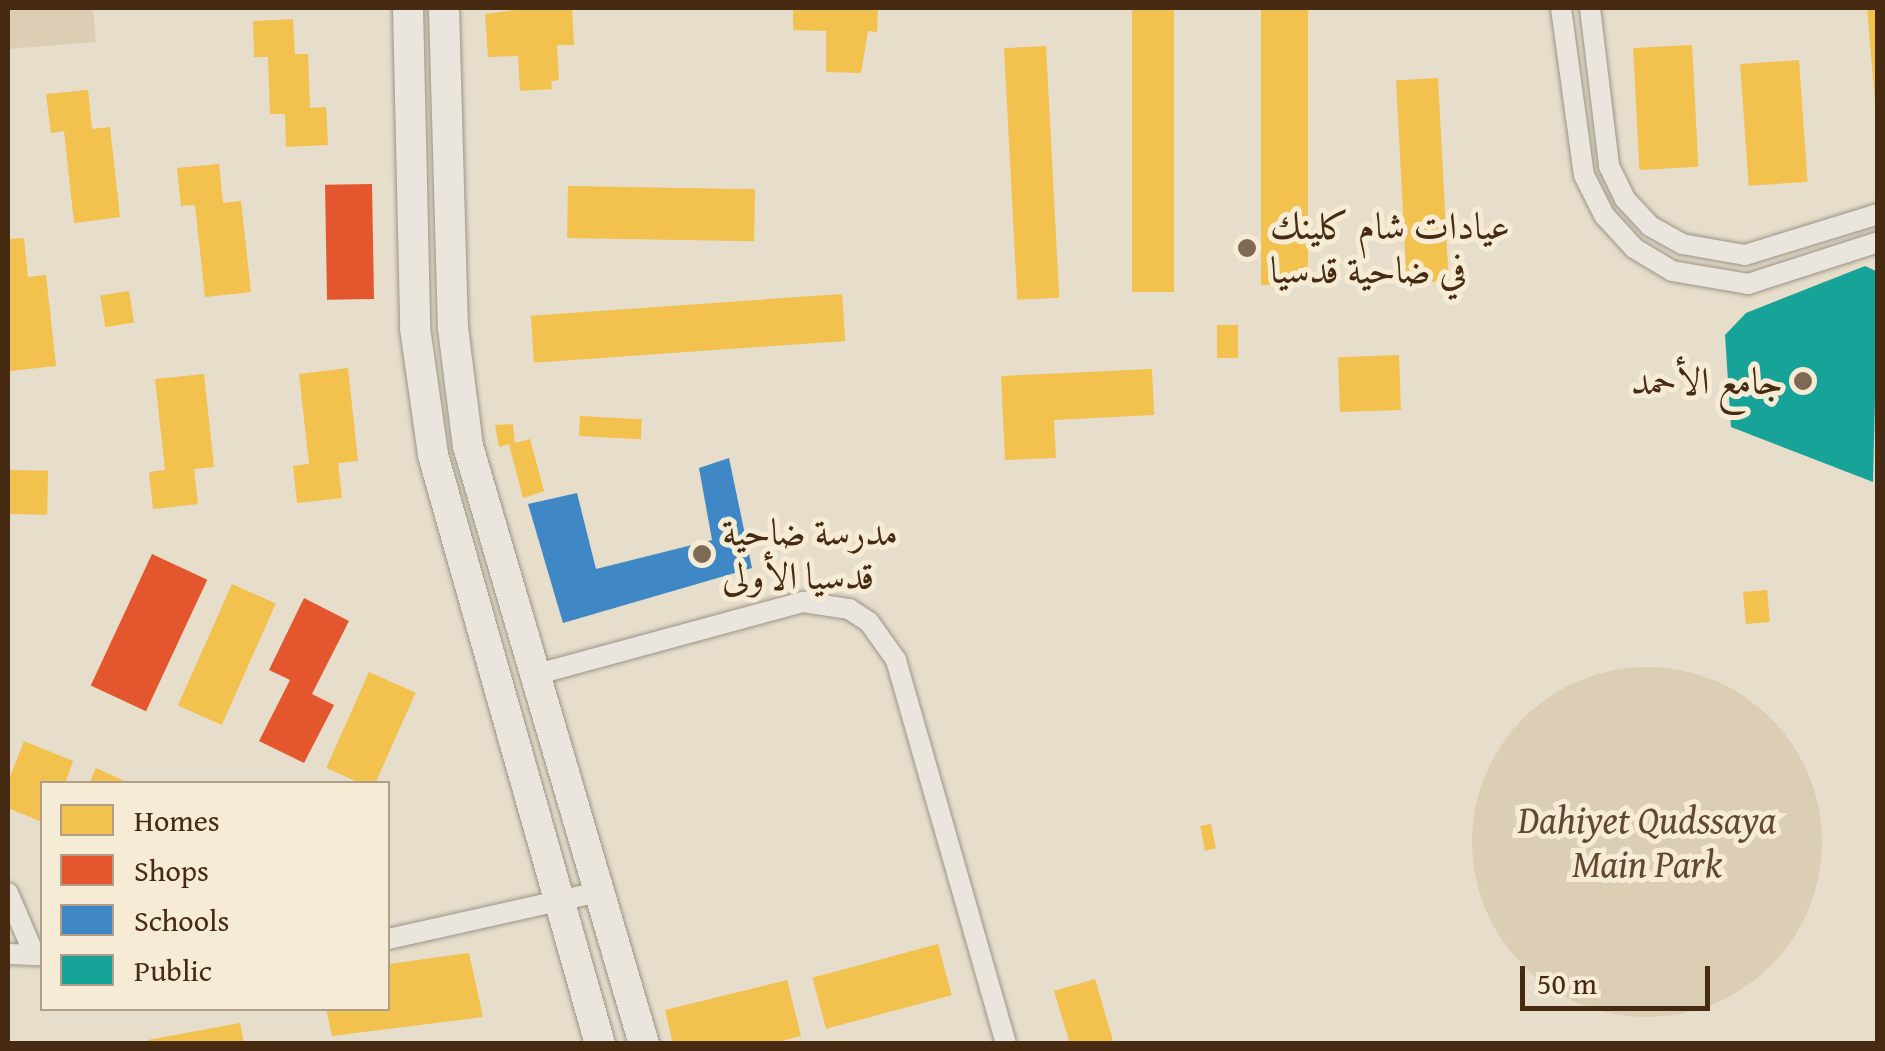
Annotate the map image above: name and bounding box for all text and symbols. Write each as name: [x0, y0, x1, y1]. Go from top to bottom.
place label: عيادات شام كلينك في ضاحية قدسيا: [1270, 203, 1510, 292]
marker: عيادات شام كلينك في ضاحية قدسيا: [1234, 235, 1260, 261]
place label: جامع الأحمد: [1631, 358, 1783, 404]
marker: جامع الأحمد: [1792, 370, 1814, 392]
place label: مدرسة ضاحية قدسيا الأولى: [722, 509, 898, 598]
marker: مدرسة ضاحية قدسيا الأولى: [691, 543, 713, 565]
legend: [40, 781, 390, 1011]
park label: Dahiyet Qudssaya Main Park: [1518, 797, 1776, 886]
text: Homes: [134, 798, 220, 842]
text: Shops: [134, 848, 209, 892]
text: Schools: [134, 898, 229, 942]
scale bar: [1525, 946, 1715, 1008]
text: Public: [134, 948, 212, 992]
text: 50 m: [1537, 961, 1597, 1005]

